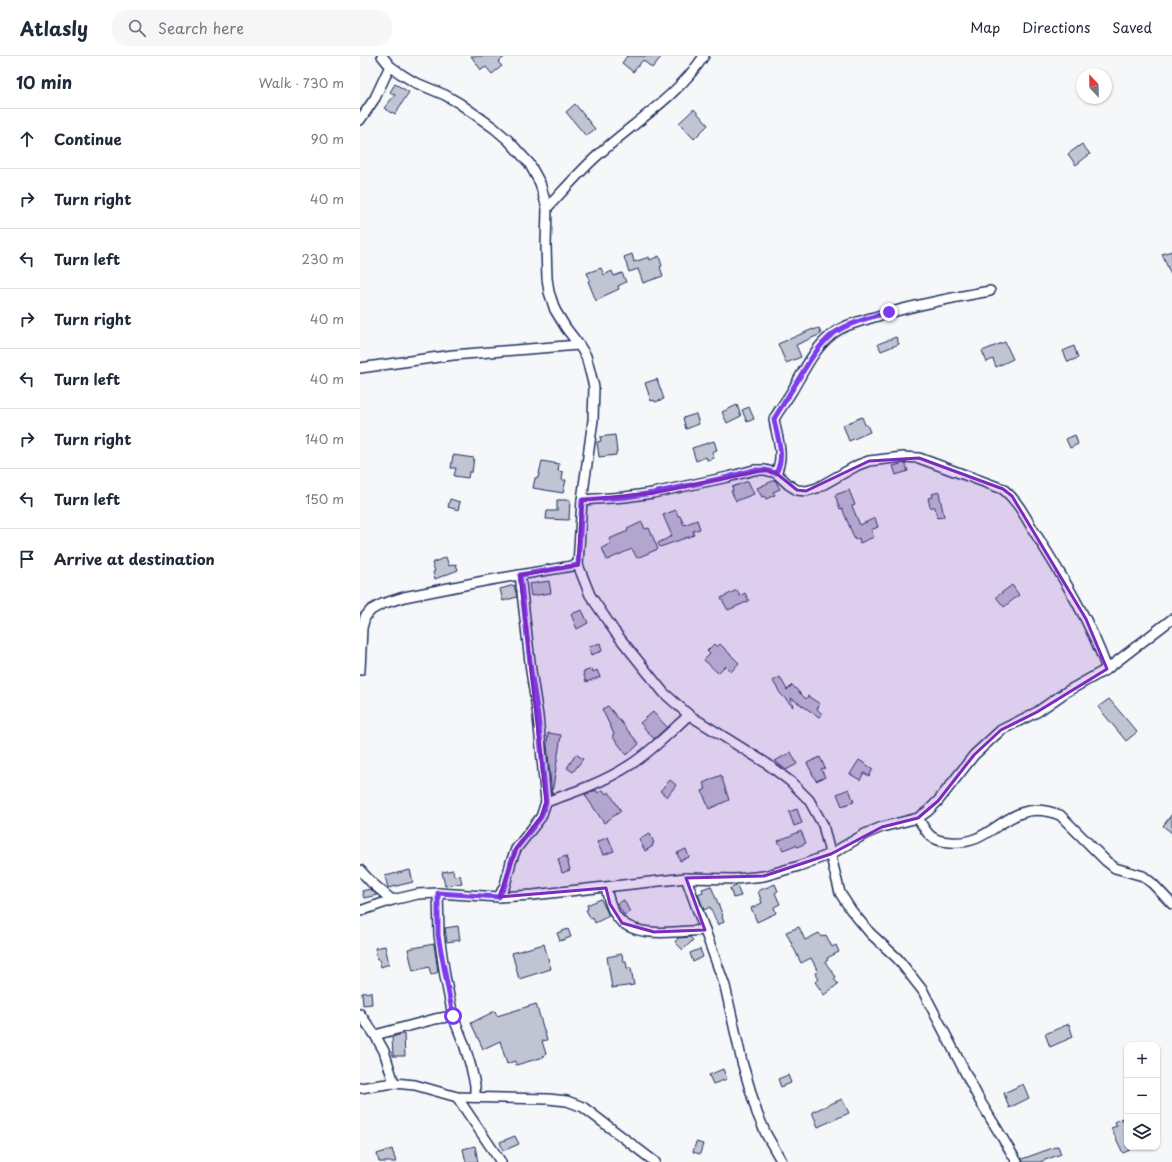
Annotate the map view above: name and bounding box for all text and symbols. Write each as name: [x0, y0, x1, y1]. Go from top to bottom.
search box: [112, 10, 392, 46]
text: Atlasly: [20, 14, 88, 42]
text: Search here: [158, 16, 244, 39]
icon: search: [126, 17, 148, 39]
text: Map: [970, 17, 1000, 38]
text: Directions: [1022, 17, 1090, 38]
text: Saved: [1112, 17, 1152, 38]
north arrow: [1076, 68, 1112, 104]
text: 10 min: [16, 69, 72, 95]
text: Walk · 730 m: [259, 73, 344, 92]
text: Continue: [54, 127, 122, 150]
icon: ahead: [16, 128, 38, 150]
text: 90 m: [311, 129, 344, 148]
text: Turn right: [54, 187, 131, 210]
icon: right: [16, 188, 38, 210]
text: 40 m: [310, 189, 344, 208]
text: Turn left: [54, 247, 120, 270]
icon: left: [16, 248, 38, 270]
text: 230 m: [302, 249, 344, 268]
route end: [880, 303, 898, 321]
text: Turn right: [54, 307, 131, 330]
icon: right: [16, 308, 38, 330]
text: 40 m: [310, 309, 344, 328]
text: Turn left: [54, 367, 120, 390]
icon: left: [16, 368, 38, 390]
text: 40 m: [310, 369, 344, 388]
text: Turn right: [54, 427, 131, 450]
icon: right: [16, 428, 38, 450]
text: 140 m: [305, 429, 344, 448]
text: Turn left: [54, 487, 120, 510]
icon: left: [16, 488, 38, 510]
text: 150 m: [305, 489, 344, 508]
text: Arrive at destination: [54, 547, 215, 570]
icon: arrive: [16, 548, 38, 570]
route start: [444, 1007, 462, 1025]
map controls: [1124, 1042, 1160, 1150]
button: +: [1124, 1042, 1160, 1078]
button: −: [1124, 1078, 1160, 1114]
button: layers: [1124, 1114, 1160, 1150]

